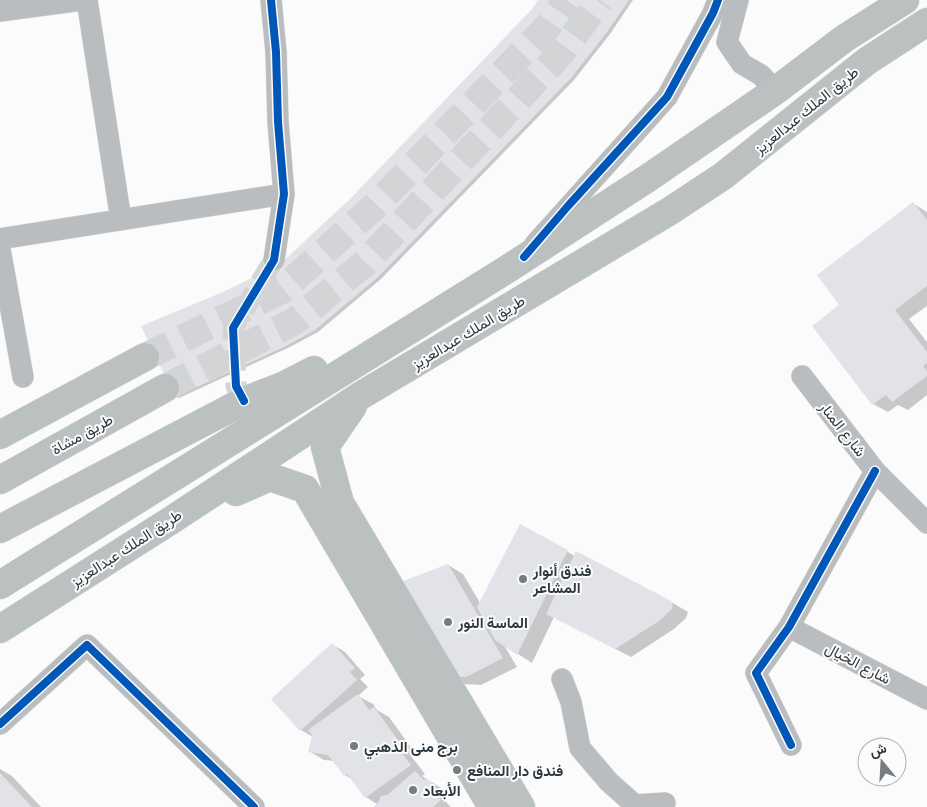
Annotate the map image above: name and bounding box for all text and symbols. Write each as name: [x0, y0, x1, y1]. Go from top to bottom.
street label: طريق الملك عبدالعزيز: [749, 61, 863, 159]
street label: طريق الملك عبدالعزيز: [407, 290, 529, 375]
street label: شارع المنار: [813, 396, 871, 462]
street label: طريق مشاة: [47, 408, 117, 460]
street label: طريق الملك عبدالعزيز: [65, 504, 186, 592]
place label: فندق أنوار المشاعر: [532, 560, 591, 598]
marker: فندق أنوار المشاعر: [517, 573, 529, 585]
place label: الماسة النور: [457, 612, 528, 633]
marker: الماسة النور: [442, 616, 454, 628]
street label: شارع الخيال: [821, 637, 894, 690]
place label: برج منى الذهبي: [364, 736, 458, 760]
north arrow: [857, 737, 907, 787]
text: ش: [867, 737, 889, 762]
marker: برج منى الذهبي: [348, 740, 360, 752]
place label: فندق دار المنافع: [467, 760, 563, 781]
marker: فندق دار المنافع: [451, 764, 463, 776]
place label: الأبعاد: [423, 780, 461, 801]
marker: الأبعاد: [407, 784, 419, 796]

